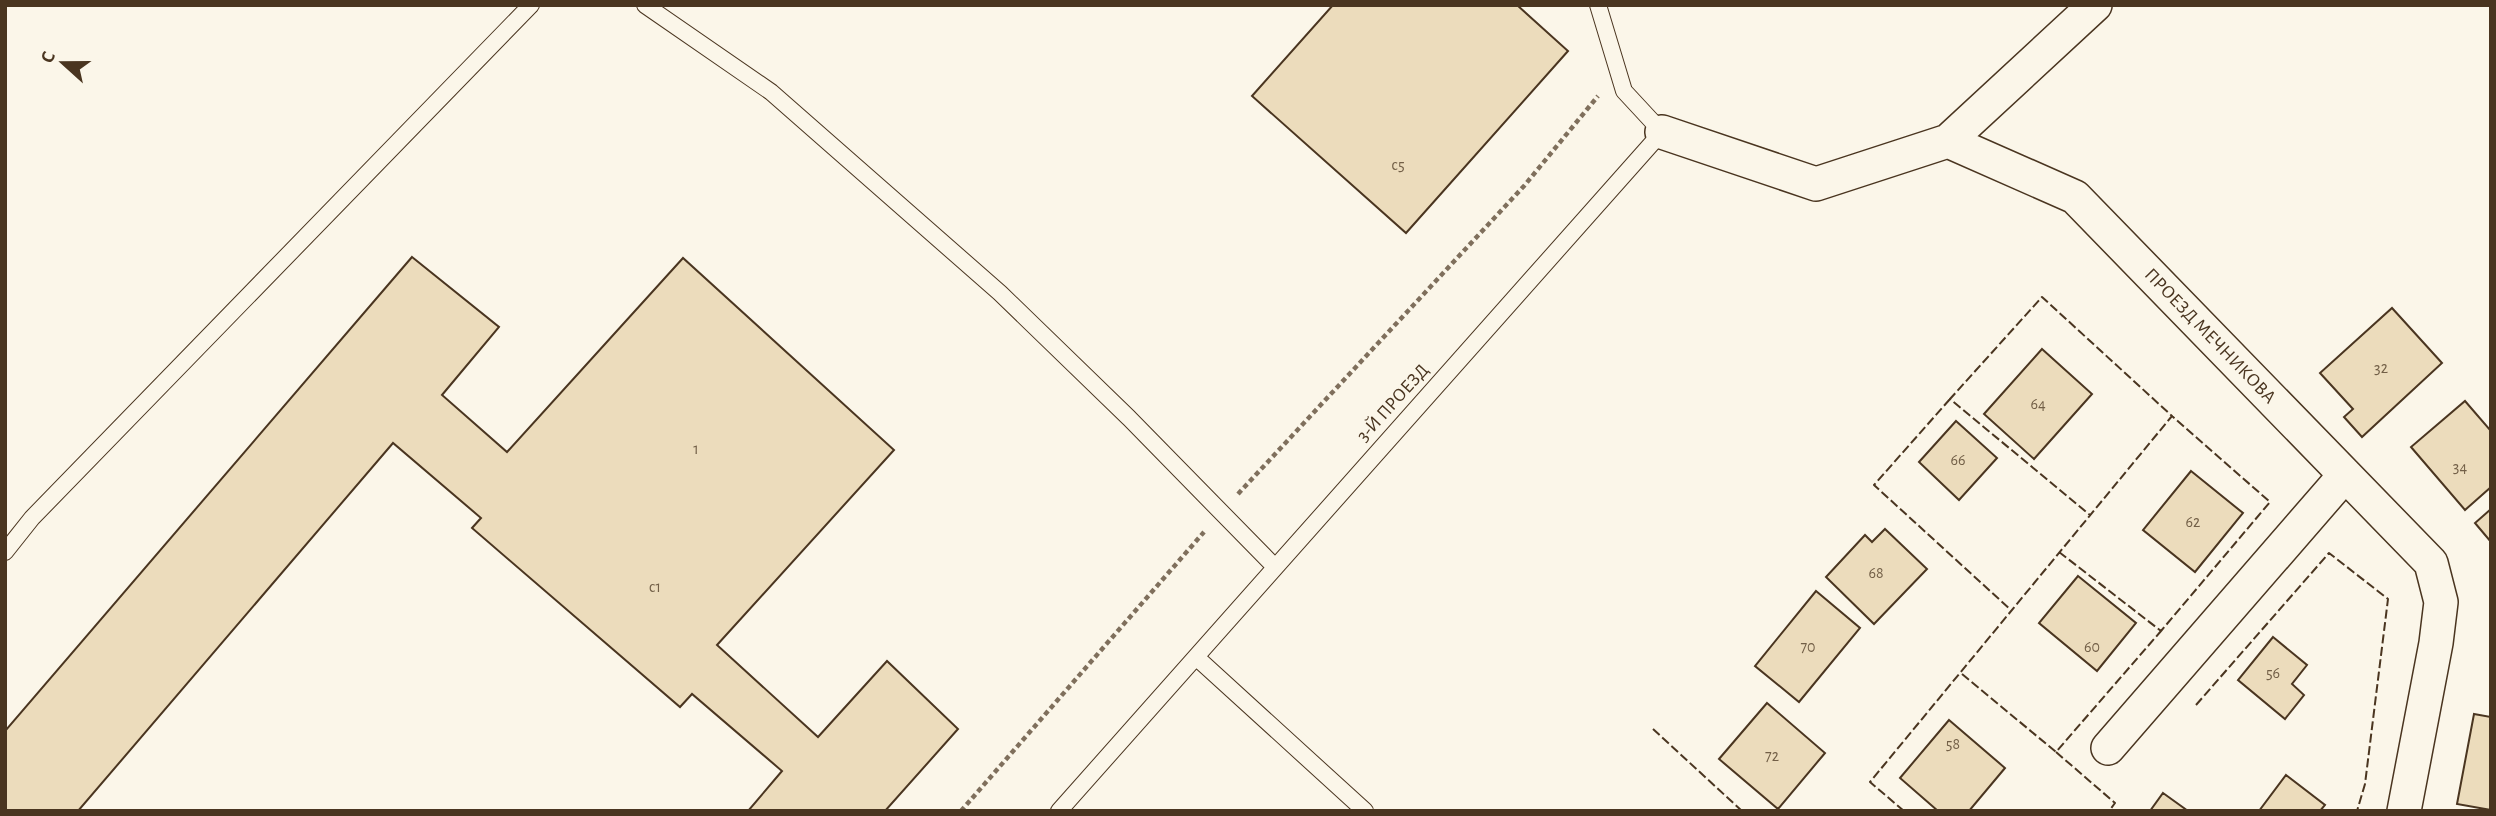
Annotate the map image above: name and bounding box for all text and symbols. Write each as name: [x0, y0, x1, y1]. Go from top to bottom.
north arrow: [28, 28, 98, 98]
text: С: [38, 49, 59, 66]
house number: с5: [1391, 157, 1405, 173]
street label: ПРОЕЗД МЕЧНИКОВА: [2141, 265, 2279, 407]
street label: 3-Й ПРОЕЗД: [1353, 360, 1433, 446]
house number: 32: [2374, 360, 2388, 376]
house number: 64: [2030, 396, 2046, 412]
house number: 1: [693, 441, 699, 457]
house number: 66: [1950, 452, 1966, 468]
house number: 34: [2453, 459, 2467, 475]
house number: 62: [2186, 514, 2200, 530]
house number: 68: [1868, 565, 1884, 581]
house number: с1: [649, 579, 661, 595]
house number: 70: [1800, 639, 1816, 655]
house number: 60: [2084, 639, 2100, 655]
house number: 56: [2266, 665, 2280, 681]
house number: 58: [1946, 736, 1960, 752]
house number: 72: [1765, 748, 1779, 764]

